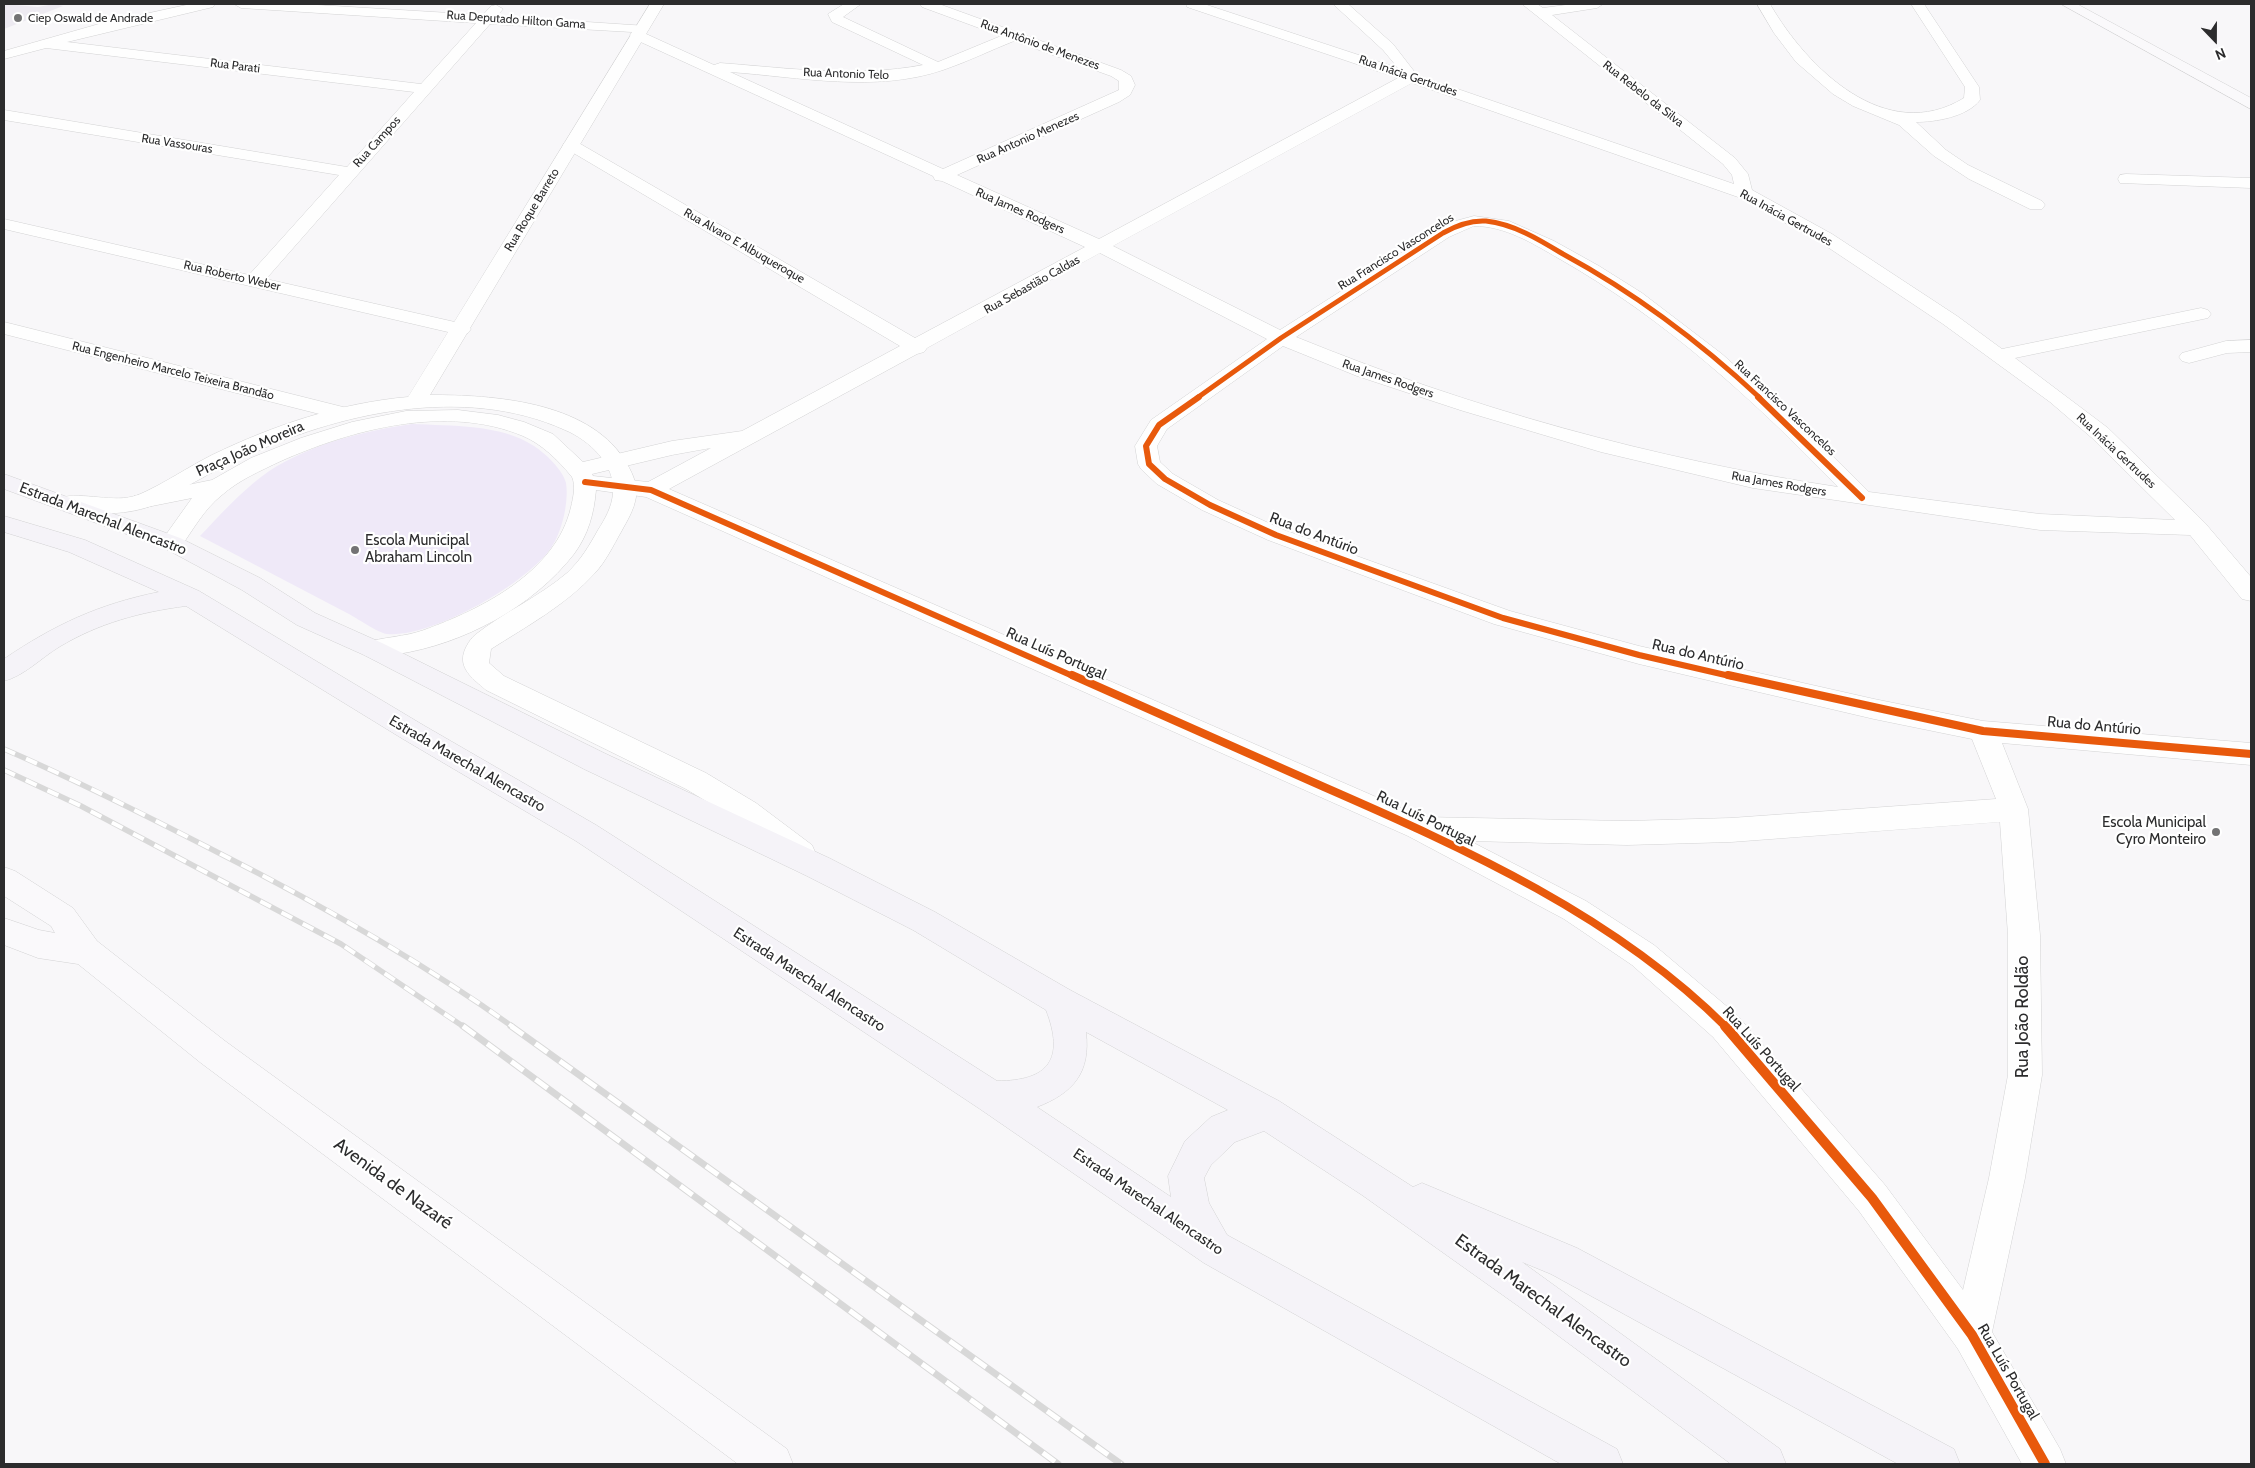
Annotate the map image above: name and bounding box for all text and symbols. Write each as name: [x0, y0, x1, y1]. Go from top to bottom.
street label: Rua Deputado Hilton Gama: [446, 8, 586, 32]
place label: Ciep Oswald de Andrade: [28, 11, 153, 25]
marker: Ciep Oswald de Andrade: [12, 12, 24, 24]
north arrow: [2190, 15, 2240, 65]
street label: Rua Antônio de Menezes: [978, 17, 1102, 73]
text: N: [2213, 44, 2229, 64]
street label: Rua Inácia Gertrudes: [1357, 52, 1459, 100]
street label: Rua Parati: [209, 56, 261, 76]
street label: Rua Rebelo da Silva: [1600, 58, 1686, 130]
street label: Rua Antonio Telo: [803, 65, 889, 83]
street label: Rua Antonio Menezes: [975, 109, 1081, 167]
street label: Rua Campos: [350, 113, 404, 171]
street label: Rua Vassouras: [140, 131, 214, 157]
street label: Rua Roque Barreto: [502, 166, 562, 254]
street label: Rua James Rodgers: [973, 185, 1067, 237]
street label: Rua Inácia Gertrudes: [1737, 187, 1835, 249]
street label: Rua Alvaro E Albuqueroque: [681, 205, 807, 287]
street label: Rua Francisco Vasconcelos: [1336, 211, 1456, 293]
street label: Rua Sebastião Caldas: [982, 253, 1082, 317]
street label: Rua Roberto Weber: [182, 258, 282, 294]
street label: Rua Engenheiro Marcelo Teixeira Brandão: [71, 339, 275, 403]
street label: Rua James Rodgers: [1340, 357, 1436, 401]
street label: Rua Francisco Vasconcelos: [1731, 357, 1839, 459]
street label: Rua Inácia Gertrudes: [2073, 410, 2159, 492]
street label: Praça João Moreira: [193, 417, 307, 481]
street label: Rua James Rodgers: [1730, 469, 1828, 499]
street label: Estrada Marechal Alencastro: [17, 479, 189, 559]
street label: Rua do Antúrio: [1267, 509, 1361, 559]
place label: Escola Municipal Abraham Lincoln: [365, 532, 472, 567]
marker: Escola Municipal Abraham Lincoln: [349, 544, 361, 556]
street label: Rua Luís Portugal: [1003, 624, 1109, 684]
street label: Rua do Antúrio: [1650, 636, 1746, 674]
street label: Estrada Marechal Alencastro: [386, 712, 548, 816]
street label: Rua do Antúrio: [2046, 713, 2142, 739]
street label: Rua Luís Portugal: [1374, 787, 1478, 851]
place label: Escola Municipal Cyro Monteiro: [2102, 814, 2206, 849]
marker: Escola Municipal Cyro Monteiro: [2210, 826, 2222, 838]
street label: Estrada Marechal Alencastro: [730, 924, 888, 1036]
street label: Rua João Roldão: [2012, 956, 2034, 1078]
street label: Rua Luís Portugal: [1718, 1003, 1804, 1095]
street label: Avenida de Nazaré: [330, 1134, 456, 1234]
street label: Estrada Marechal Alencastro: [1069, 1145, 1227, 1259]
street label: Estrada Marechal Alencastro: [1450, 1230, 1636, 1372]
street label: Rua Luís Portugal: [1973, 1321, 2043, 1423]

